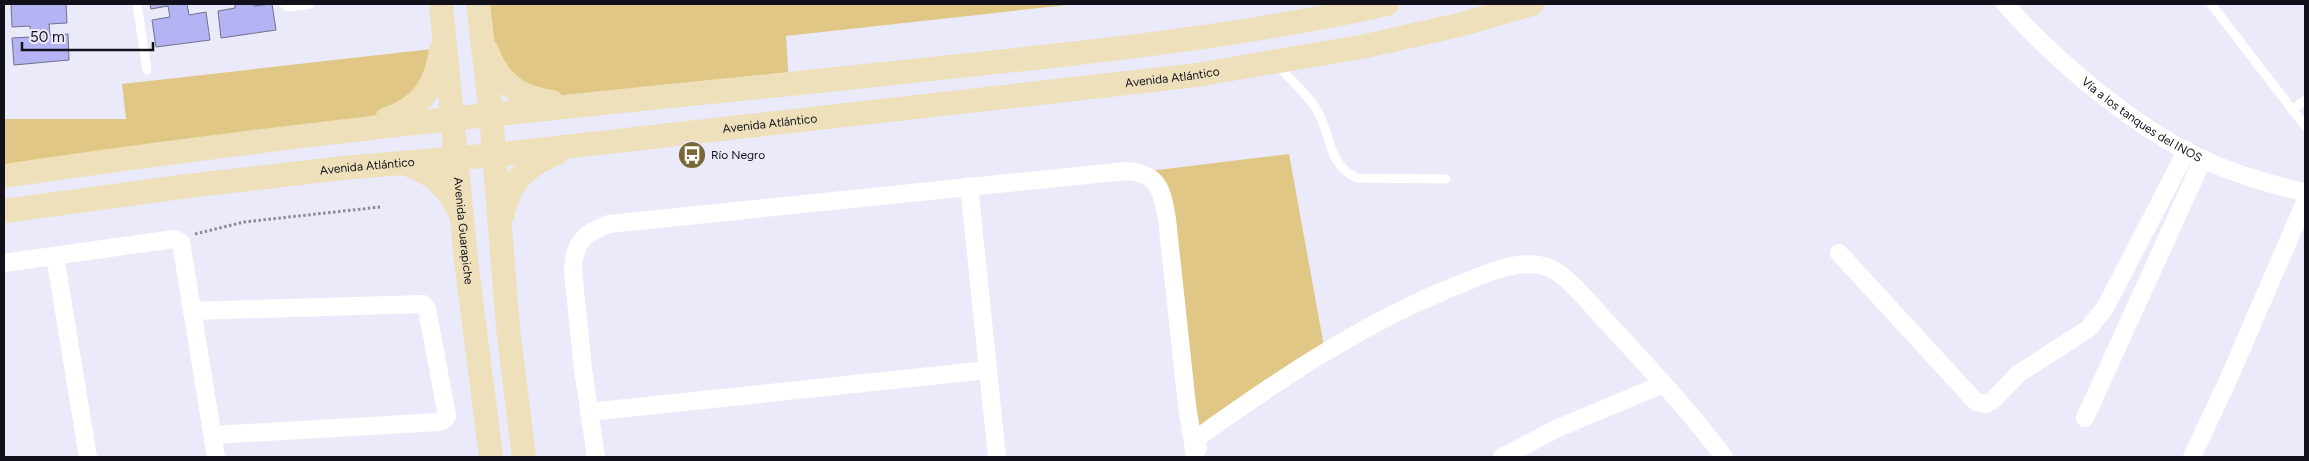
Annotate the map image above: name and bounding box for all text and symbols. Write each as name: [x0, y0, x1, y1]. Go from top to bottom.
scale bar: [22, 20, 154, 52]
text: 50 m: [30, 28, 65, 46]
street label: Avenida Atlántico: [1124, 64, 1221, 90]
street label: Vía a los tanques del INOS: [2079, 74, 2204, 165]
street label: Avenida Atlántico: [722, 111, 818, 136]
bus stop icon: Río Negro: [677, 140, 707, 170]
place label: Río Negro: [711, 148, 765, 162]
street label: Avenida Atlántico: [319, 155, 415, 178]
street label: Avenida Guarapiche: [451, 176, 476, 286]

